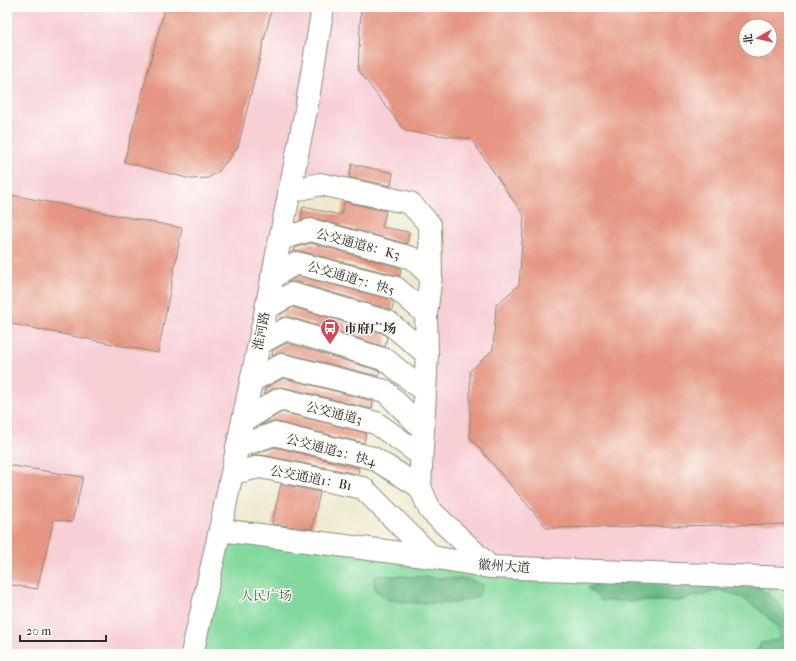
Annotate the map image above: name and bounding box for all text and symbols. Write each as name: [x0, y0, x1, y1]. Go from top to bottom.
north arrow: [738, 18, 778, 58]
text: 北: [741, 33, 756, 46]
street label: 公交通道8：K3: [314, 226, 402, 262]
street label: 公交通道7：快5: [306, 258, 397, 298]
street label: 淮河路: [250, 310, 272, 352]
bus stop icon: 市府广场: [319, 317, 341, 345]
place label: 市府广场: [344, 321, 396, 336]
street label: 公交通道3: [304, 399, 364, 427]
street label: 公交通道2：快4: [284, 431, 378, 469]
street label: 公交通道1：B1: [269, 463, 353, 493]
street label: 徽州大道: [478, 557, 530, 575]
park label: 人民广场: [240, 588, 292, 603]
scale bar: [20, 617, 106, 643]
text: 20 m: [26, 624, 51, 638]

